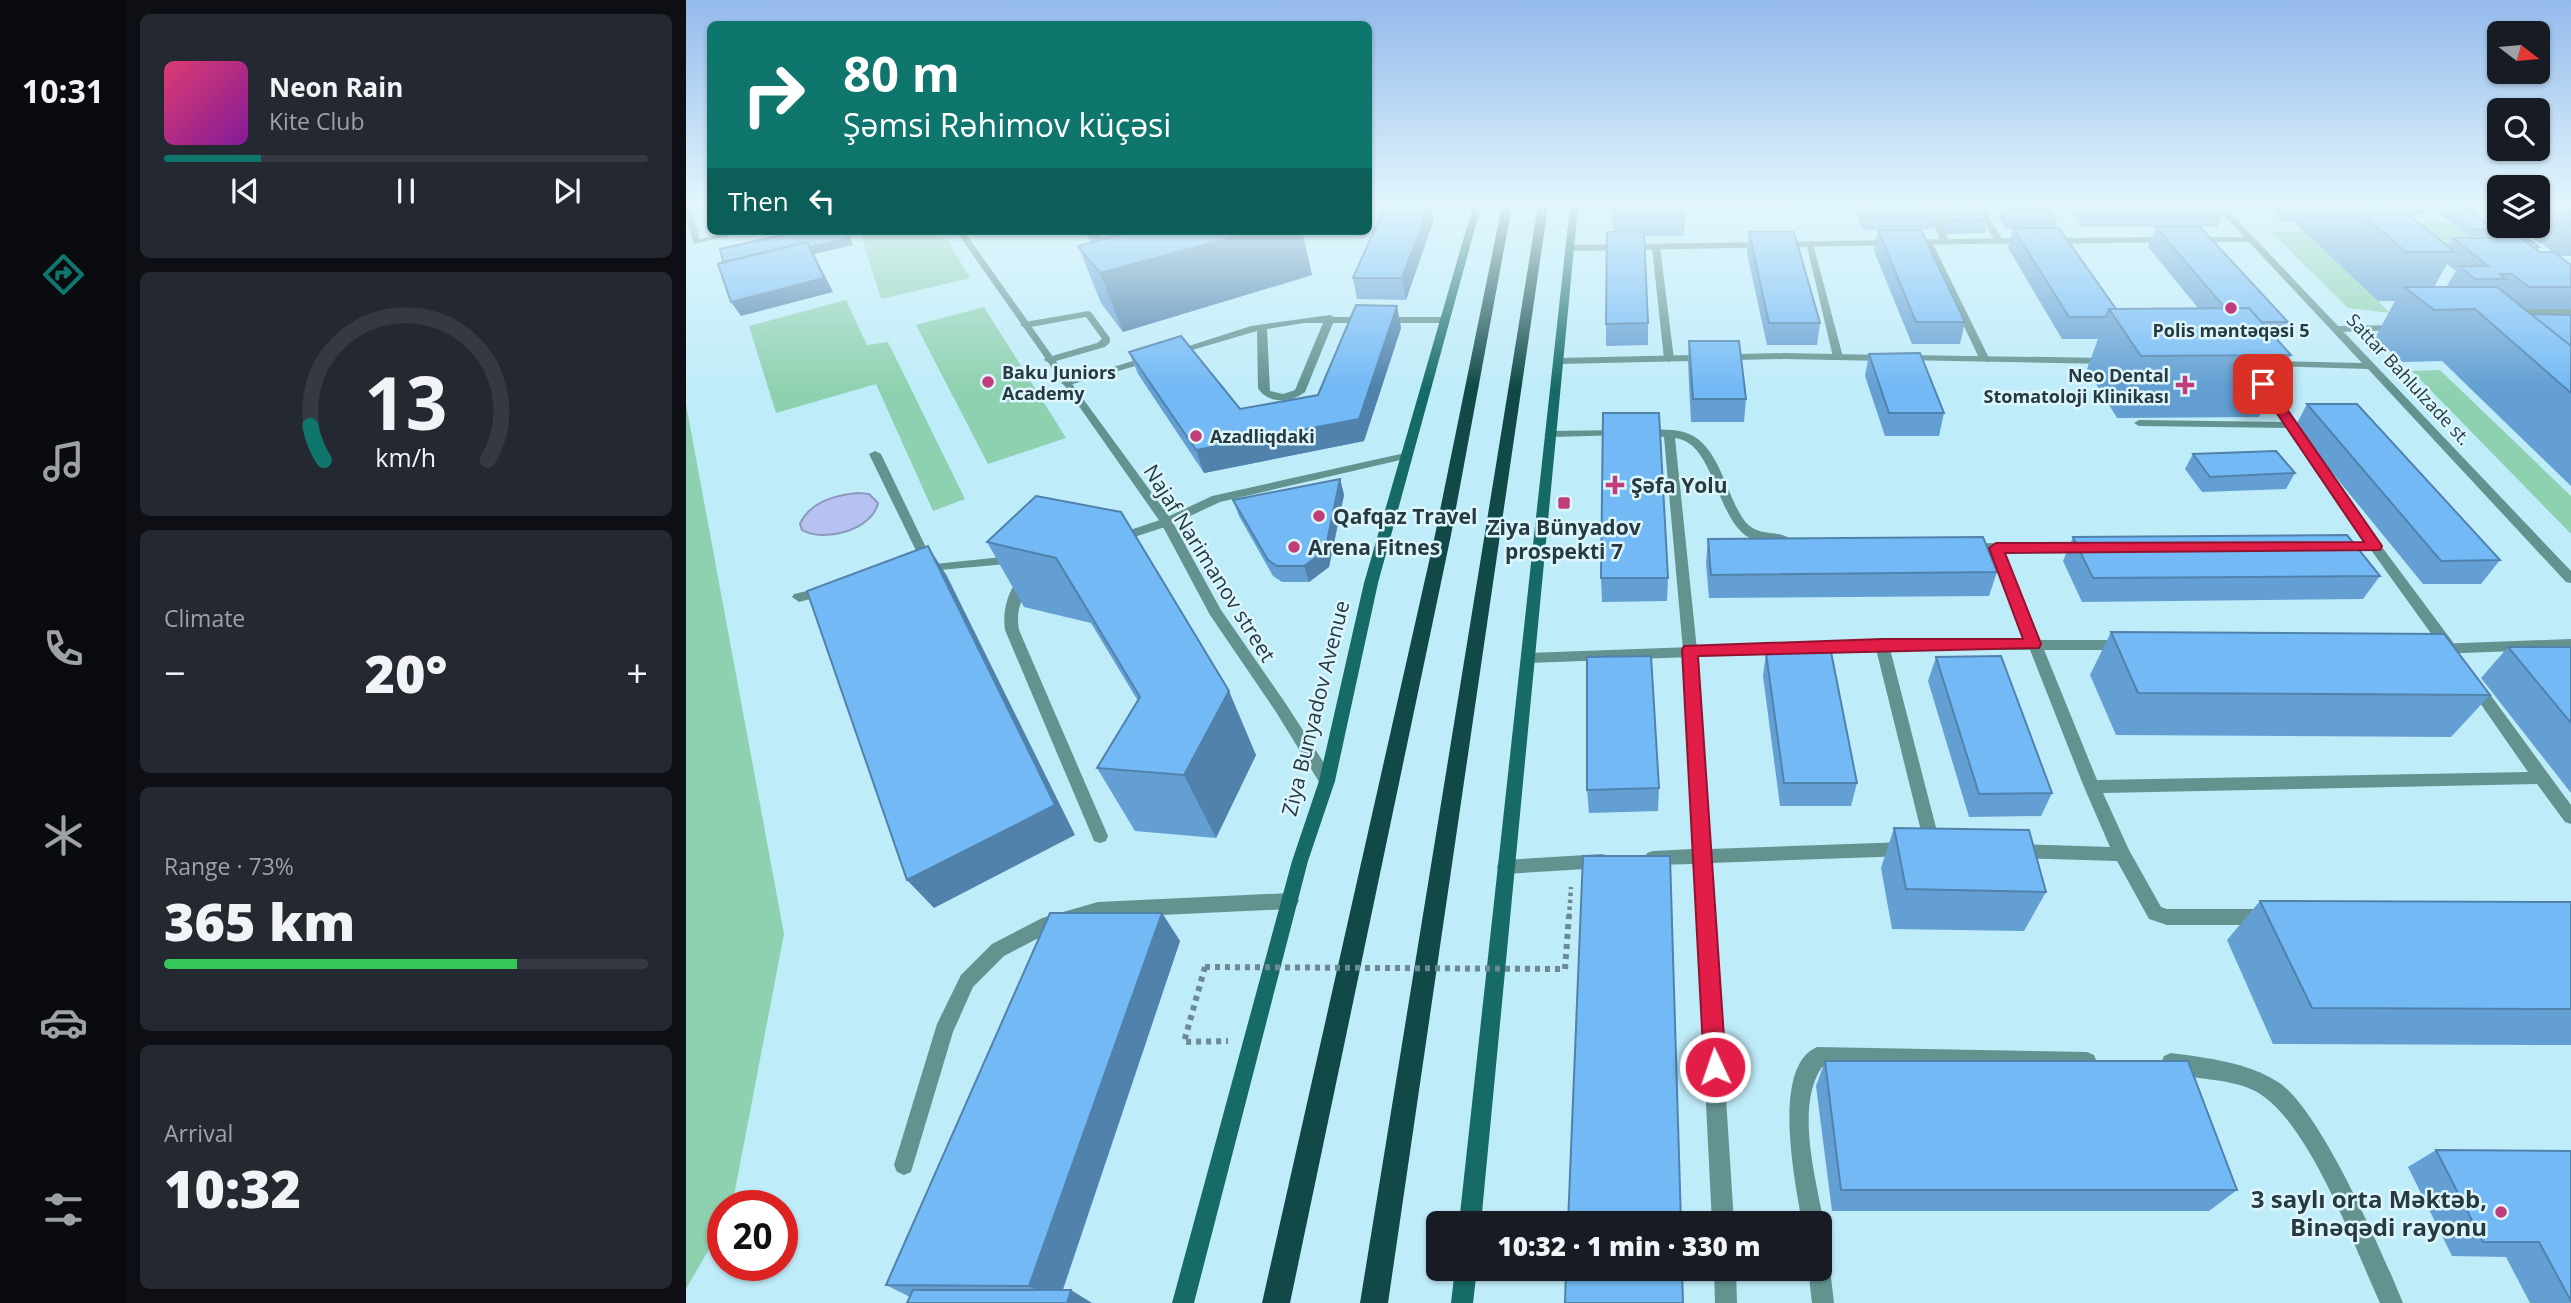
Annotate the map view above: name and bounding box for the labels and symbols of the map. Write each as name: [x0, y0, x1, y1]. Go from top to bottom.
north arrow: [2487, 21, 2550, 84]
marker: Polis məntəqəsi 5: [2223, 300, 2239, 316]
street label: Sattar Bahlulzade st.: [2342, 308, 2476, 450]
place label: Polis məntəqəsi 5: [2152, 318, 2310, 342]
pin: [2233, 354, 2293, 414]
place label: Baku Juniors Academy: [1002, 360, 1116, 405]
place label: Neo Dental Stomatoloji Klinikası: [1984, 363, 2169, 408]
marker: Baku Juniors Academy: [980, 374, 996, 390]
marker: Neo Dental Stomatoloji Klinikası: [2175, 375, 2195, 395]
place label: Azadliqdaki: [1210, 424, 1315, 448]
marker: Azadliqdaki: [1188, 428, 1204, 444]
street label: Najaf Narimanov street: [1138, 459, 1282, 667]
place label: Şəfa Yolu: [1631, 471, 1728, 499]
marker: Şəfa Yolu: [1605, 475, 1625, 495]
marker: Ziya Bünyadov prospekti 7: [1556, 495, 1572, 511]
place label: Qafqaz Travel: [1333, 502, 1477, 530]
marker: Qafqaz Travel: [1311, 508, 1327, 524]
place label: Ziya Bünyadov prospekti 7: [1487, 513, 1641, 565]
place label: Arena Fitnes: [1308, 533, 1440, 561]
marker: Arena Fitnes: [1286, 539, 1302, 555]
street label: Ziya Bunyadov Avenue: [1275, 597, 1355, 819]
position arrow: [1678, 1030, 1752, 1104]
place label: 3 saylı orta Məktəb, Binəqədi rayonu: [2251, 1182, 2487, 1243]
speed limit sign: 20: [707, 1190, 798, 1281]
marker: 3 saylı orta Məktəb, Binəqədi rayonu: [2493, 1204, 2509, 1220]

